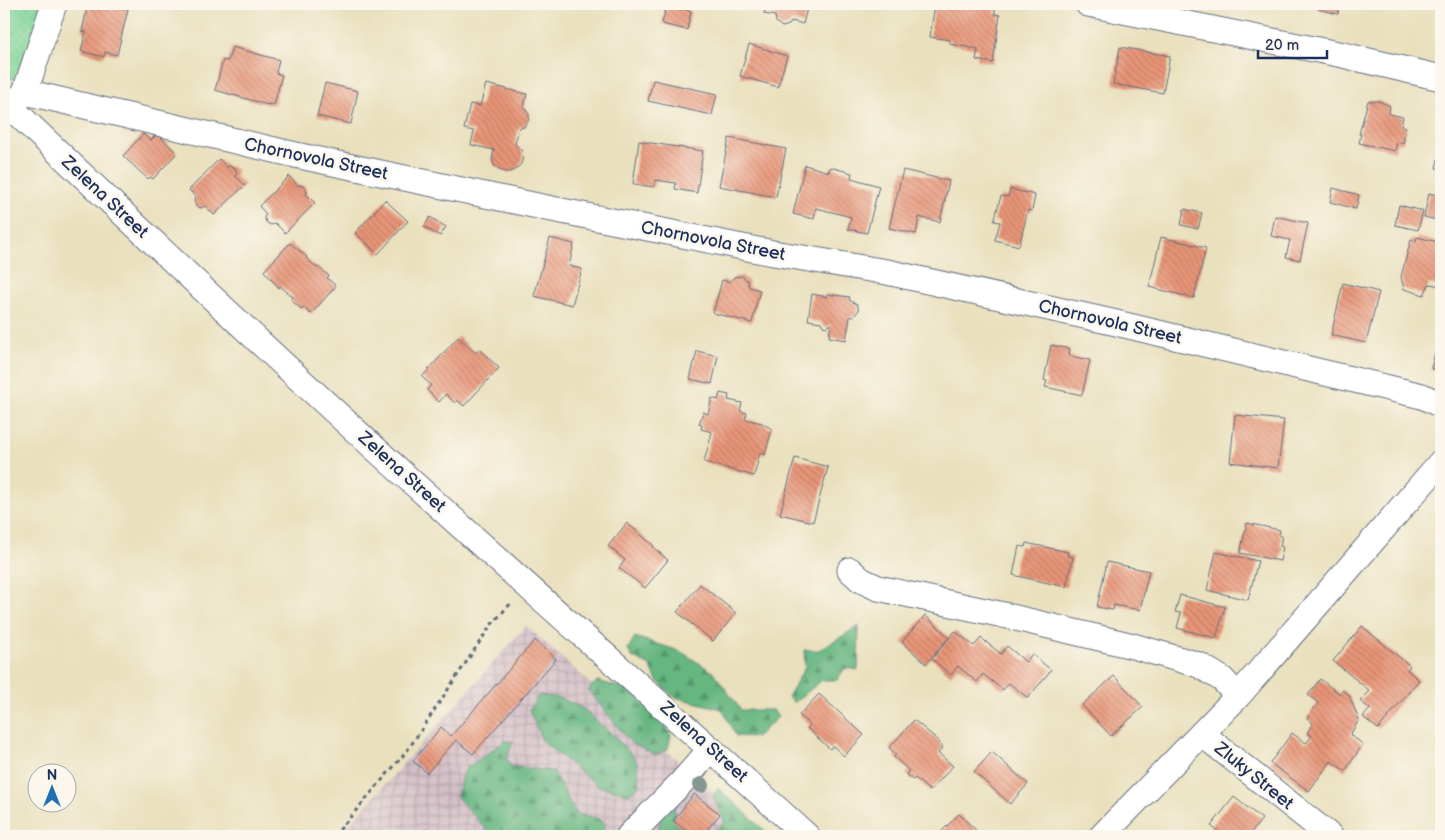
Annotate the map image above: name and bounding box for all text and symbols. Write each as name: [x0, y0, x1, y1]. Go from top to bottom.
scale bar: [1258, 28, 1326, 60]
text: 20 m: [1265, 36, 1299, 55]
street label: Chornovola Street: [242, 134, 390, 185]
street label: Zelena Street: [57, 151, 153, 243]
street label: Chornovola Street: [639, 217, 787, 265]
street label: Chornovola Street: [1036, 295, 1184, 349]
street label: Zelena Street: [353, 427, 450, 517]
street label: Zelena Street: [655, 697, 752, 787]
street label: Zluky Street: [1210, 737, 1298, 814]
north arrow: [28, 762, 78, 812]
text: N: [47, 767, 57, 784]

